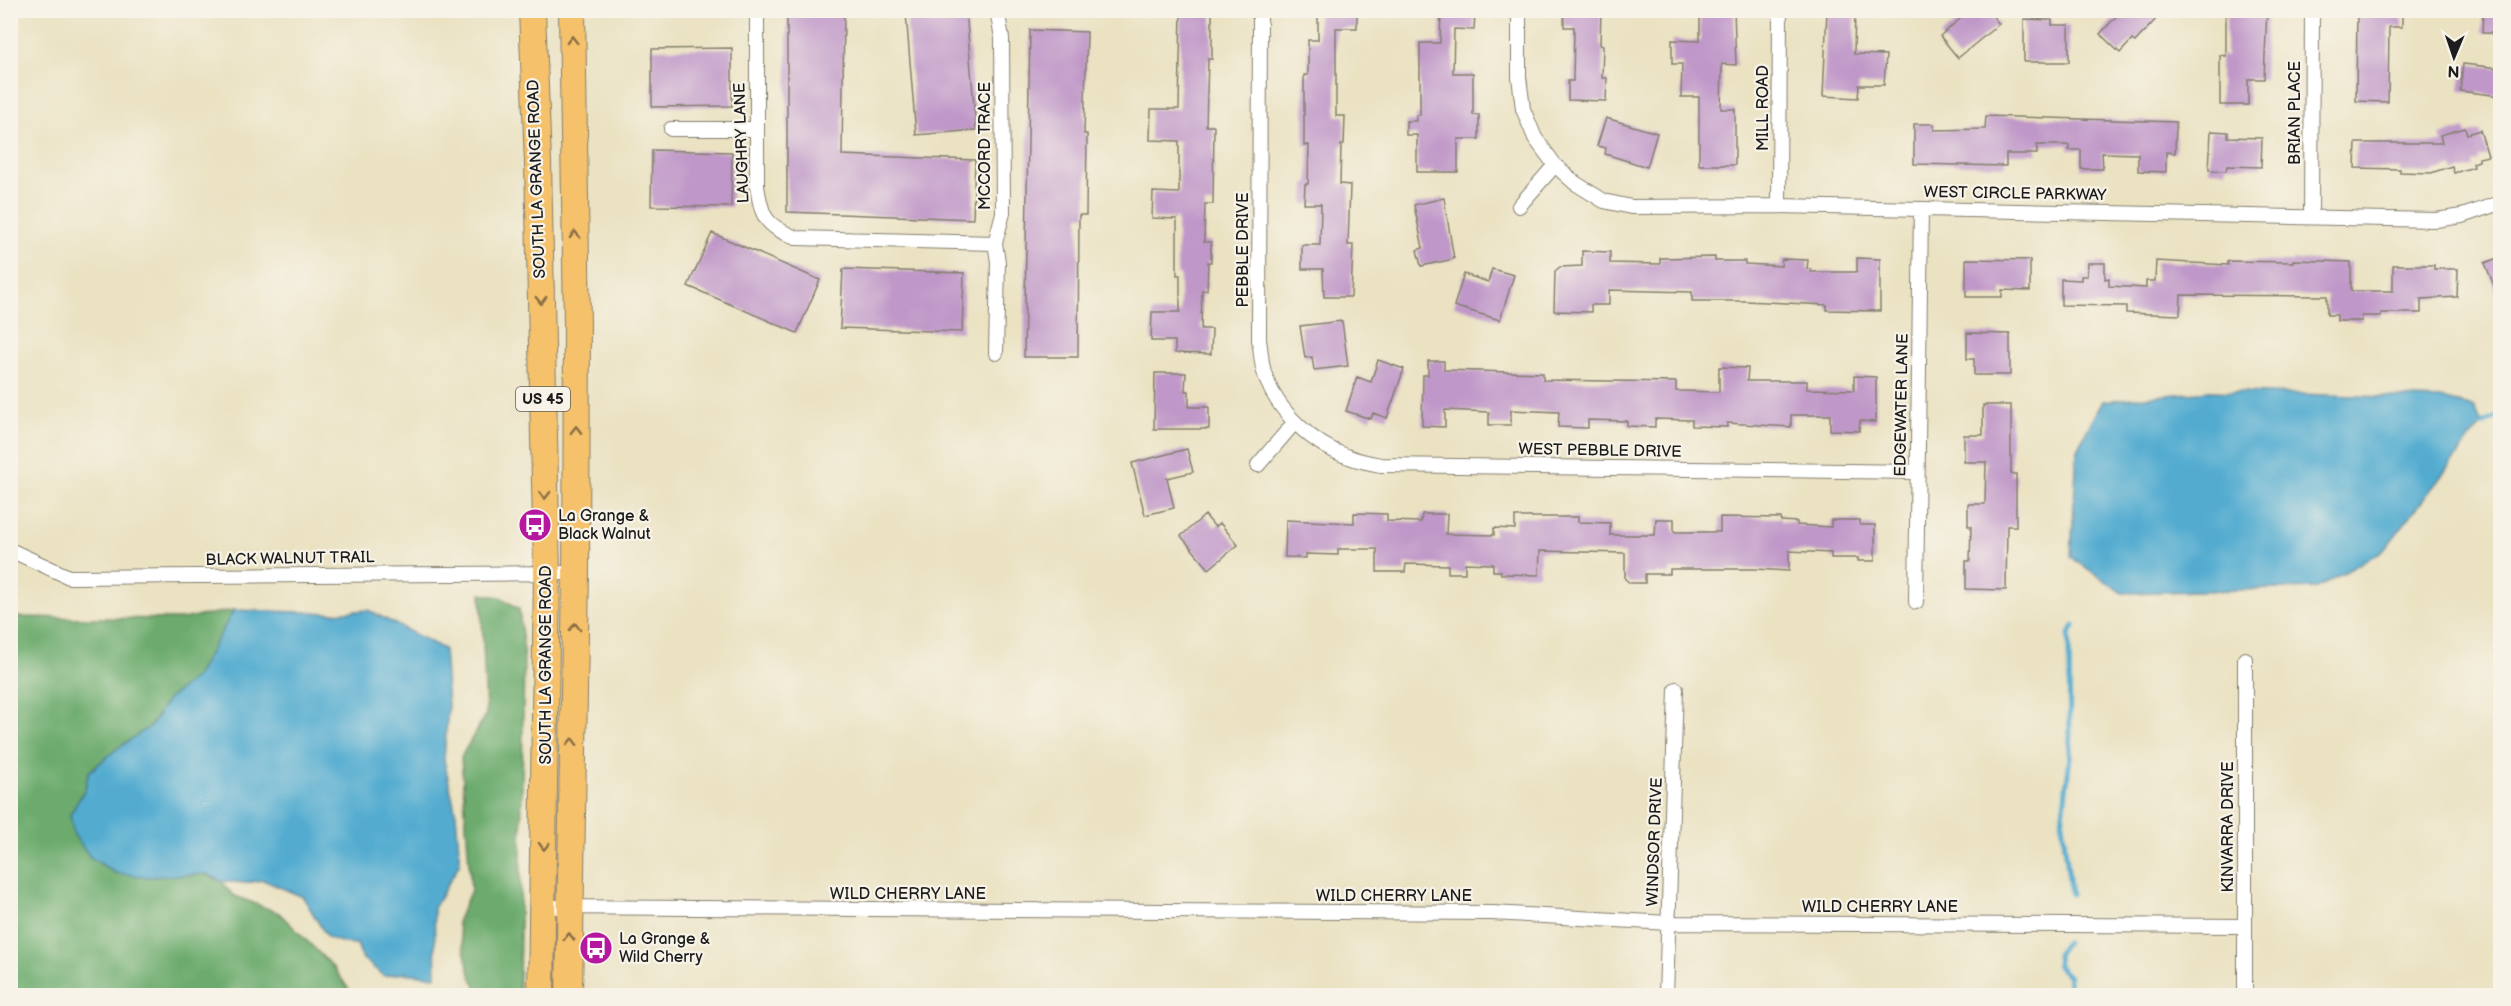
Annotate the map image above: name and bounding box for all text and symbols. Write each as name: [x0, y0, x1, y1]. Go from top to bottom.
north arrow: [2424, 27, 2484, 87]
one-way arrow: [566, 36, 578, 45]
street label: BRIAN PLACE: [2286, 61, 2305, 165]
text: N: [2447, 61, 2460, 80]
street label: MILL ROAD: [1754, 65, 1773, 151]
street label: SOUTH LA GRANGE ROAD: [524, 79, 550, 279]
street label: LAUGHRY LANE: [730, 82, 754, 204]
street label: MCCORD TRACE: [976, 82, 995, 210]
street label: WEST CIRCLE PARKWAY: [1923, 183, 2107, 205]
street label: PEBBLE DRIVE: [1234, 192, 1253, 308]
one-way arrow: [569, 231, 581, 240]
one-way arrow: [535, 295, 547, 304]
street label: EDGEWATER LANE: [1891, 333, 1913, 477]
road number: US 45: [516, 387, 570, 411]
one-way arrow: [570, 426, 582, 435]
street label: WEST PEBBLE DRIVE: [1518, 440, 1682, 462]
one-way arrow: [539, 490, 551, 499]
bus stop icon: La Grange & Black Walnut: [517, 507, 553, 543]
place label: La Grange & Black Walnut: [558, 507, 651, 544]
street label: BLACK WALNUT TRAIL: [205, 548, 376, 570]
street label: SOUTH LA GRANGE ROAD: [537, 565, 556, 765]
one-way arrow: [569, 623, 581, 632]
one-way arrow: [566, 738, 579, 747]
street label: KINVARRA DRIVE: [2219, 762, 2238, 892]
street label: WINDSOR DRIVE: [1643, 777, 1667, 907]
one-way arrow: [538, 842, 551, 851]
street label: WILD CHERRY LANE: [830, 885, 986, 904]
street label: WILD CHERRY LANE: [1316, 887, 1472, 906]
street label: WILD CHERRY LANE: [1802, 898, 1958, 917]
bus stop icon: La Grange & Wild Cherry: [578, 930, 614, 966]
place label: La Grange & Wild Cherry: [619, 930, 710, 967]
one-way arrow: [563, 933, 575, 942]

